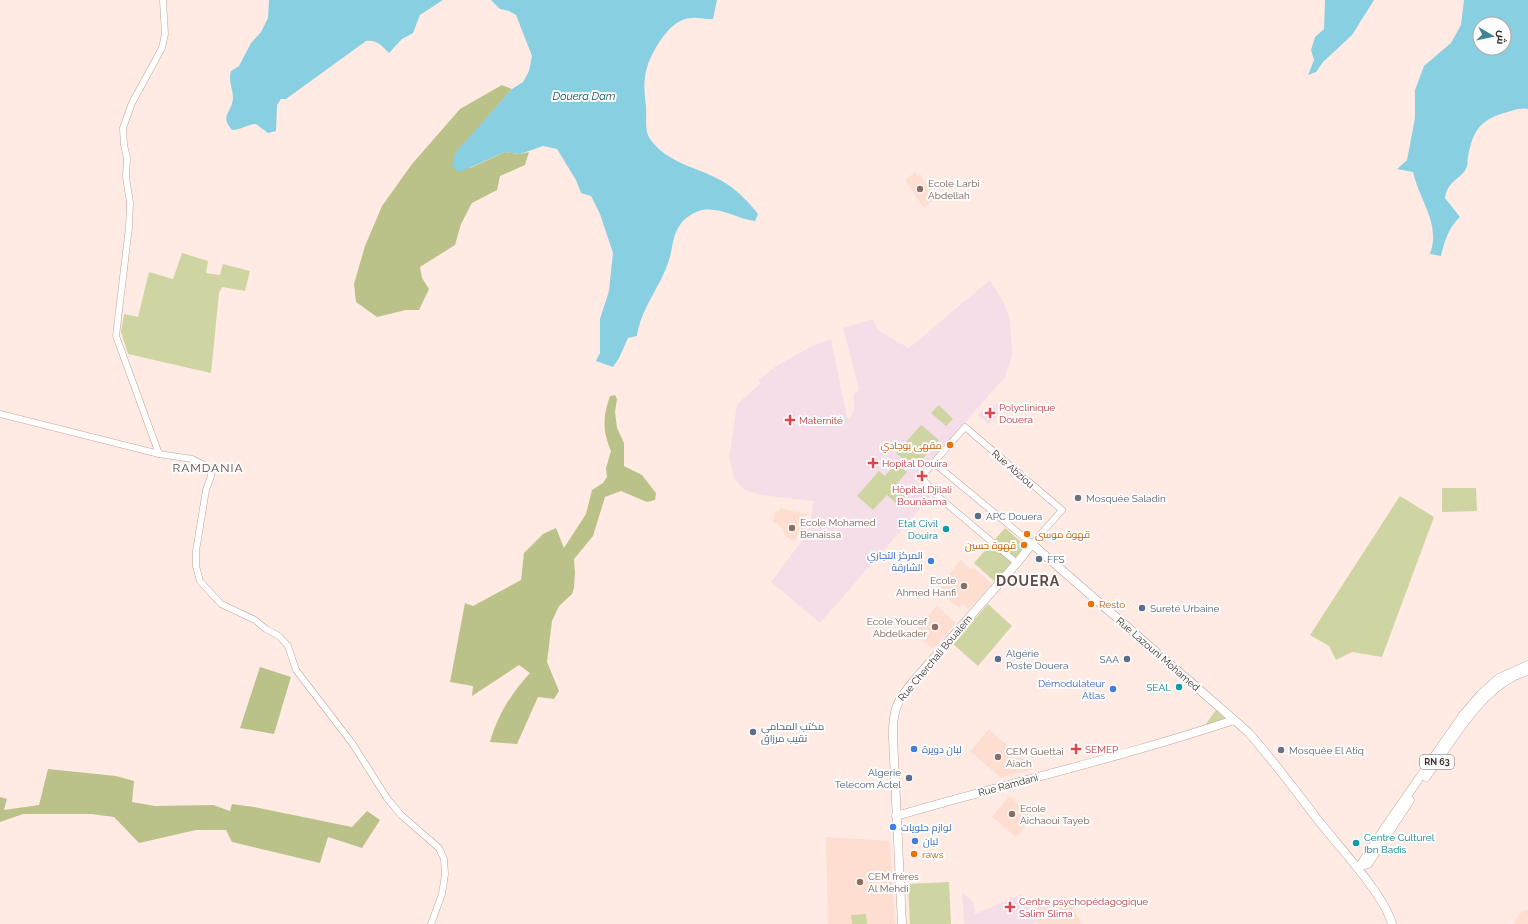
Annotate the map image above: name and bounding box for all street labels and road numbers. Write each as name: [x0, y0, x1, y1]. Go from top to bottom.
street label: Rue Abziou: [990, 448, 1036, 490]
street label: Rue Cherchali Boualem: [896, 613, 974, 703]
street label: Rue Lazouni Mohamed: [1114, 615, 1202, 693]
road number: RN 63: [1420, 755, 1454, 769]
street label: Rue Ramdani: [977, 772, 1039, 798]

